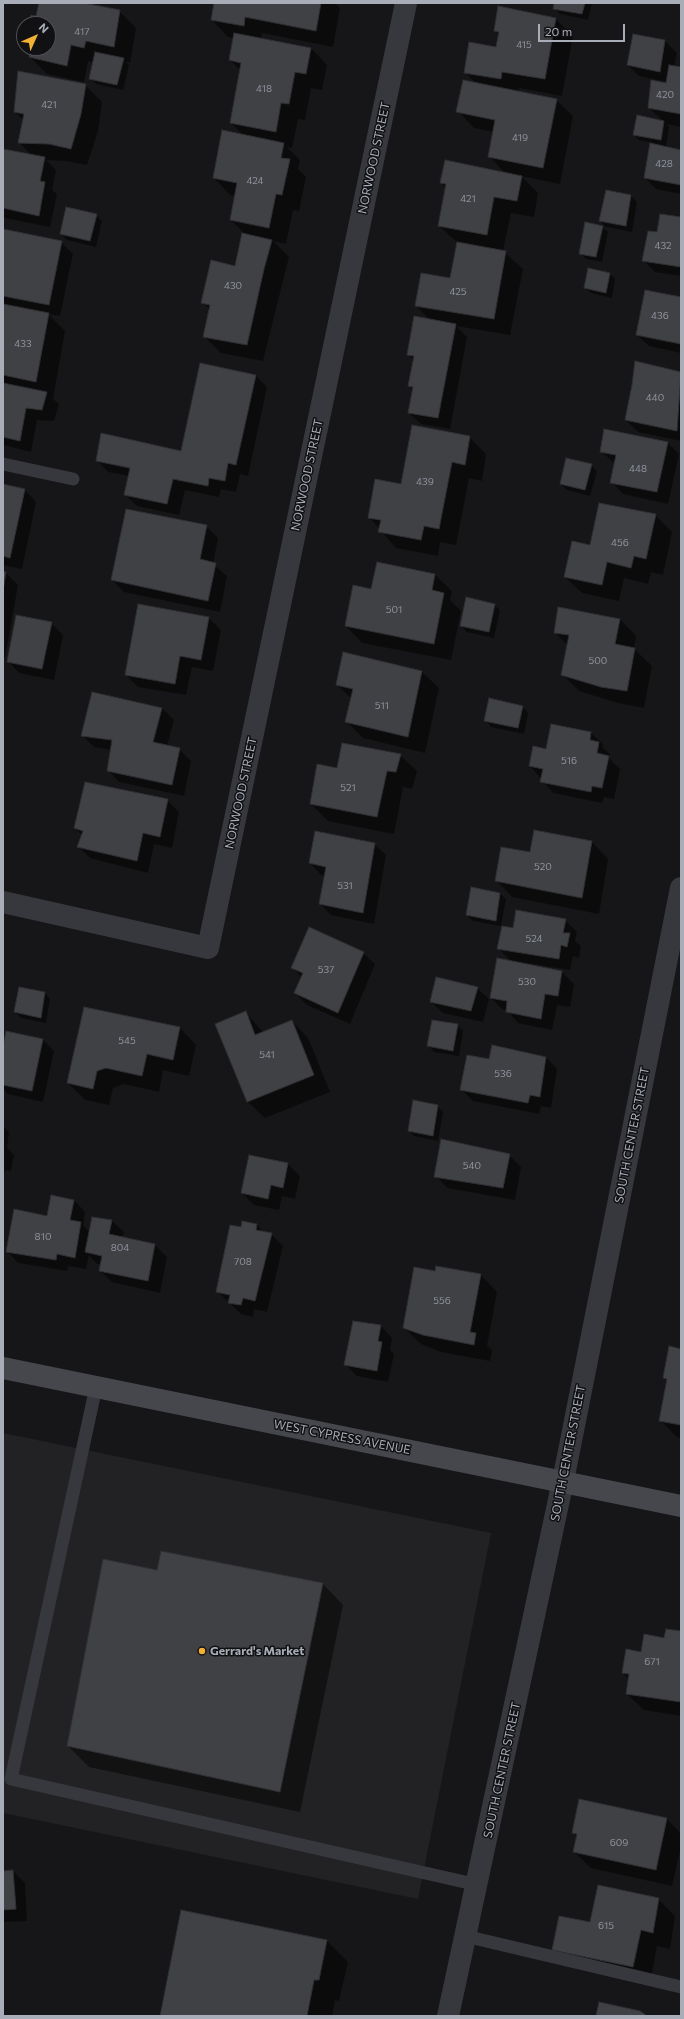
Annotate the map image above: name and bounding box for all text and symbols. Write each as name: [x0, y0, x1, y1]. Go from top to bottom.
north arrow: [16, 16, 56, 56]
scale bar: [540, 16, 627, 42]
text: N: [37, 20, 52, 35]
text: 20 m: [545, 24, 572, 38]
house number: 417: [74, 26, 90, 38]
house number: 415: [516, 39, 532, 51]
house number: 418: [256, 83, 272, 95]
house number: 420: [656, 89, 674, 101]
house number: 421: [41, 99, 57, 111]
street label: NORWOOD STREET: [355, 101, 393, 215]
house number: 419: [512, 132, 528, 144]
house number: 428: [655, 158, 673, 170]
house number: 424: [246, 175, 264, 187]
house number: 421: [460, 193, 476, 205]
house number: 432: [654, 240, 672, 252]
house number: 430: [224, 280, 242, 292]
house number: 425: [449, 286, 467, 298]
house number: 436: [651, 310, 669, 322]
house number: 433: [14, 338, 32, 350]
house number: 440: [646, 392, 664, 404]
street label: NORWOOD STREET: [288, 418, 326, 532]
house number: 448: [629, 463, 647, 475]
house number: 439: [416, 476, 434, 488]
house number: 456: [611, 537, 629, 549]
house number: 501: [386, 604, 402, 616]
house number: 500: [589, 655, 607, 667]
house number: 511: [375, 700, 389, 712]
street label: NORWOOD STREET: [222, 736, 260, 850]
house number: 516: [561, 755, 577, 767]
house number: 521: [340, 782, 356, 794]
house number: 520: [534, 861, 552, 873]
house number: 531: [337, 880, 353, 892]
house number: 524: [525, 933, 543, 945]
house number: 537: [318, 964, 334, 976]
house number: 530: [518, 976, 536, 988]
house number: 545: [118, 1035, 136, 1047]
house number: 541: [259, 1049, 275, 1061]
street label: SOUTH CENTER STREET: [612, 1066, 652, 1204]
house number: 536: [494, 1068, 512, 1080]
house number: 540: [463, 1160, 481, 1172]
house number: 810: [35, 1231, 51, 1243]
house number: 804: [111, 1242, 129, 1254]
house number: 708: [234, 1256, 252, 1268]
house number: 556: [433, 1295, 451, 1307]
street label: SOUTH CENTER STREET: [548, 1384, 588, 1522]
street label: WEST CYPRESS AVENUE: [272, 1417, 412, 1457]
place label: Gerrard's Market: [210, 1644, 304, 1658]
marker: Gerrard's Market: [197, 1646, 207, 1656]
house number: 671: [644, 1656, 660, 1668]
street label: SOUTH CENTER STREET: [481, 1701, 523, 1839]
house number: 609: [610, 1837, 628, 1849]
house number: 615: [598, 1920, 614, 1932]

